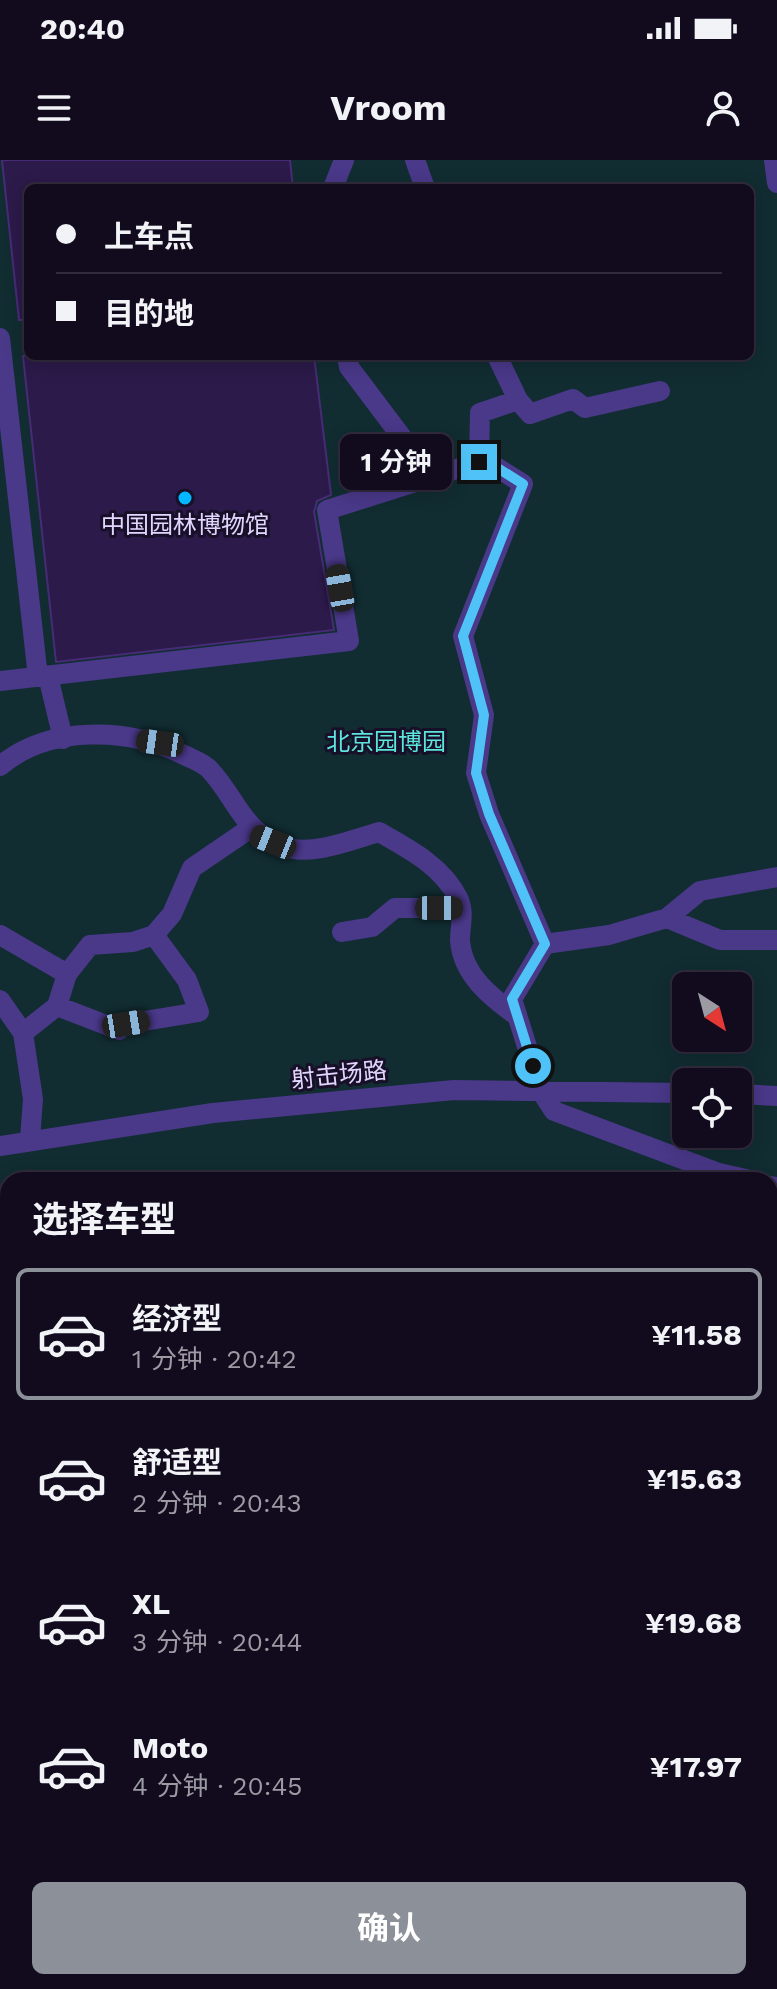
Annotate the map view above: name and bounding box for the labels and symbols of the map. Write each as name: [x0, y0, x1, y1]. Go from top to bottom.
callout: 1 分钟: [339, 434, 451, 490]
route end: [461, 444, 497, 480]
marker: 中国园林博物馆: [176, 489, 194, 507]
place label: 中国园林博物馆: [101, 511, 269, 539]
car: [324, 562, 356, 614]
car: [135, 728, 185, 758]
park label: 北京园博园: [326, 728, 446, 756]
car: [246, 822, 300, 862]
car: [415, 896, 463, 920]
north arrow: [672, 972, 752, 1052]
car: [100, 1008, 152, 1040]
route start: [515, 1048, 551, 1084]
street label: 射击场路: [290, 1056, 388, 1094]

